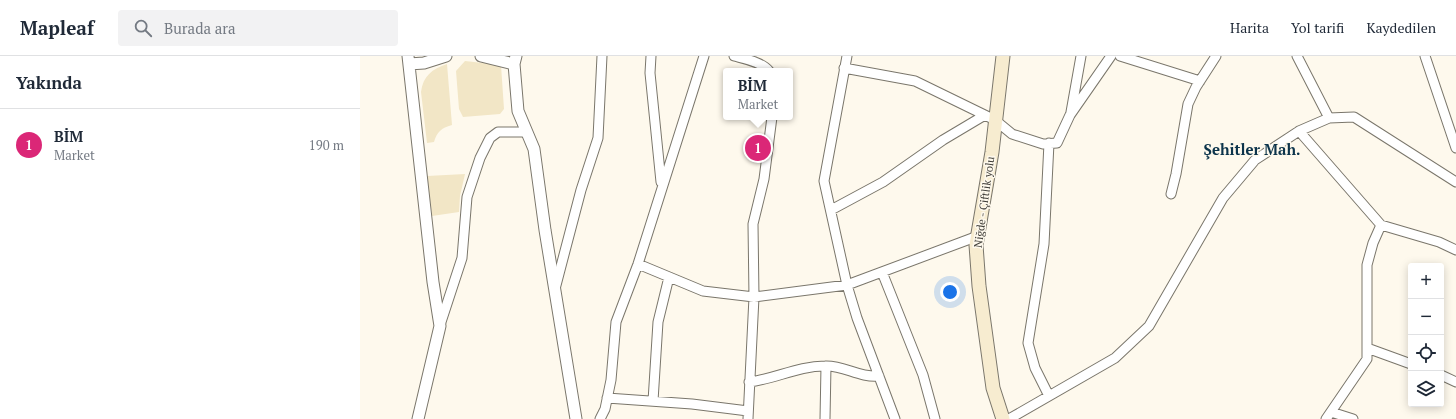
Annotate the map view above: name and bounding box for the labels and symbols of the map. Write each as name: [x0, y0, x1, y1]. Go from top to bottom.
pin: 1: [745, 133, 771, 163]
district label: Şehitler Mah.: [1204, 139, 1300, 160]
street label: Niğde - Çiftlik yolu: [971, 155, 997, 249]
your location: [940, 282, 960, 302]

